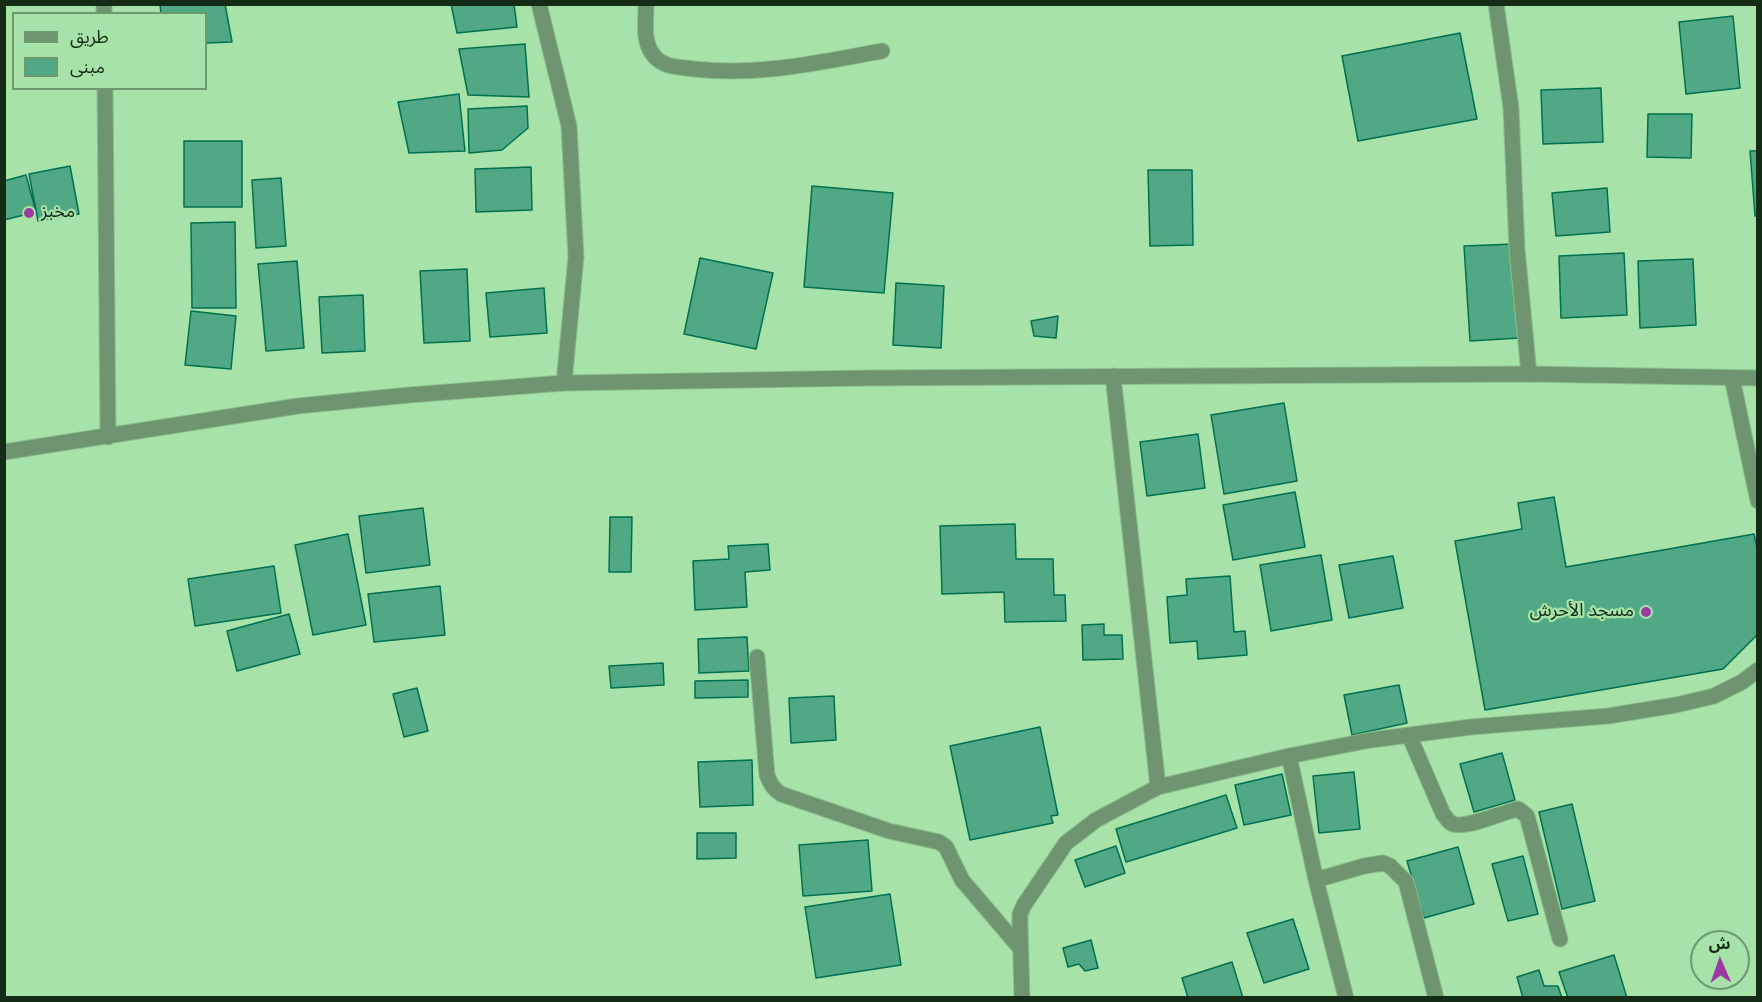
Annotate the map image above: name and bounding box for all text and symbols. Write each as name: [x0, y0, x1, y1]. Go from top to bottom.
legend: [12, 12, 207, 90]
text: طريق: [70, 25, 109, 49]
text: مبنى: [70, 55, 105, 79]
place label: مخبز: [41, 202, 75, 224]
marker: مخبز: [22, 206, 36, 220]
place label: مسجد الأحرش: [1530, 601, 1634, 623]
marker: مسجد الأحرش: [1639, 605, 1653, 619]
north arrow: [1690, 930, 1750, 990]
text: ش: [1708, 933, 1731, 955]

